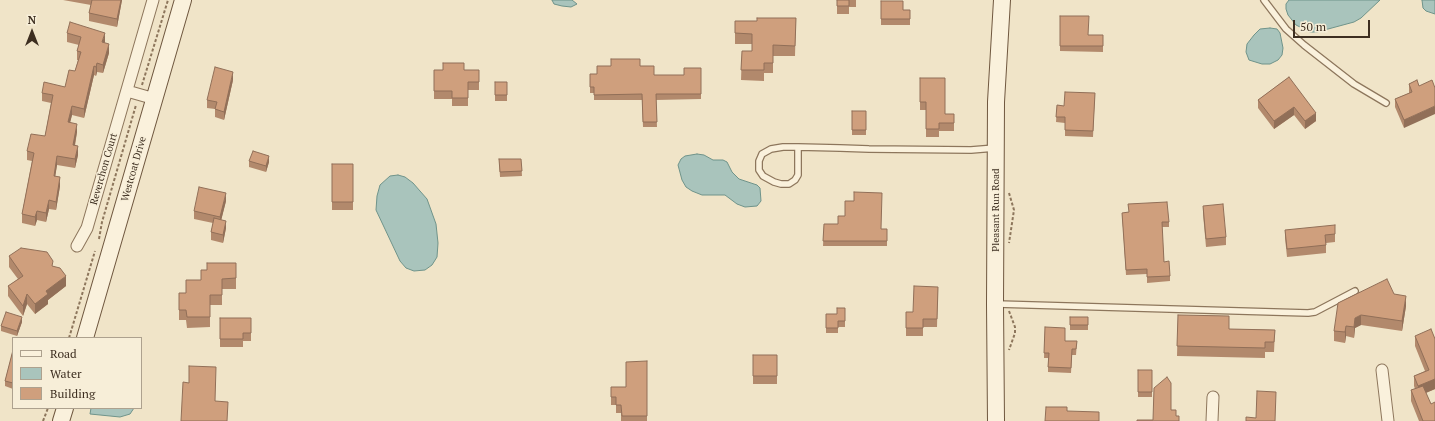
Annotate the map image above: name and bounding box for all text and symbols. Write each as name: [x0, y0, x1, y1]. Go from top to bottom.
north arrow: [12, 12, 52, 52]
scale bar: [1295, 12, 1372, 38]
text: N: [28, 13, 36, 27]
text: 50 m: [1300, 19, 1326, 34]
street label: Reverchon Court: [88, 132, 120, 206]
street label: Westcoat Drive: [119, 135, 149, 203]
street label: Pleasant Run Road: [990, 168, 1002, 252]
legend: [12, 337, 142, 409]
text: Road: [50, 346, 77, 361]
text: Water: [50, 366, 82, 381]
text: Building: [50, 386, 95, 401]

